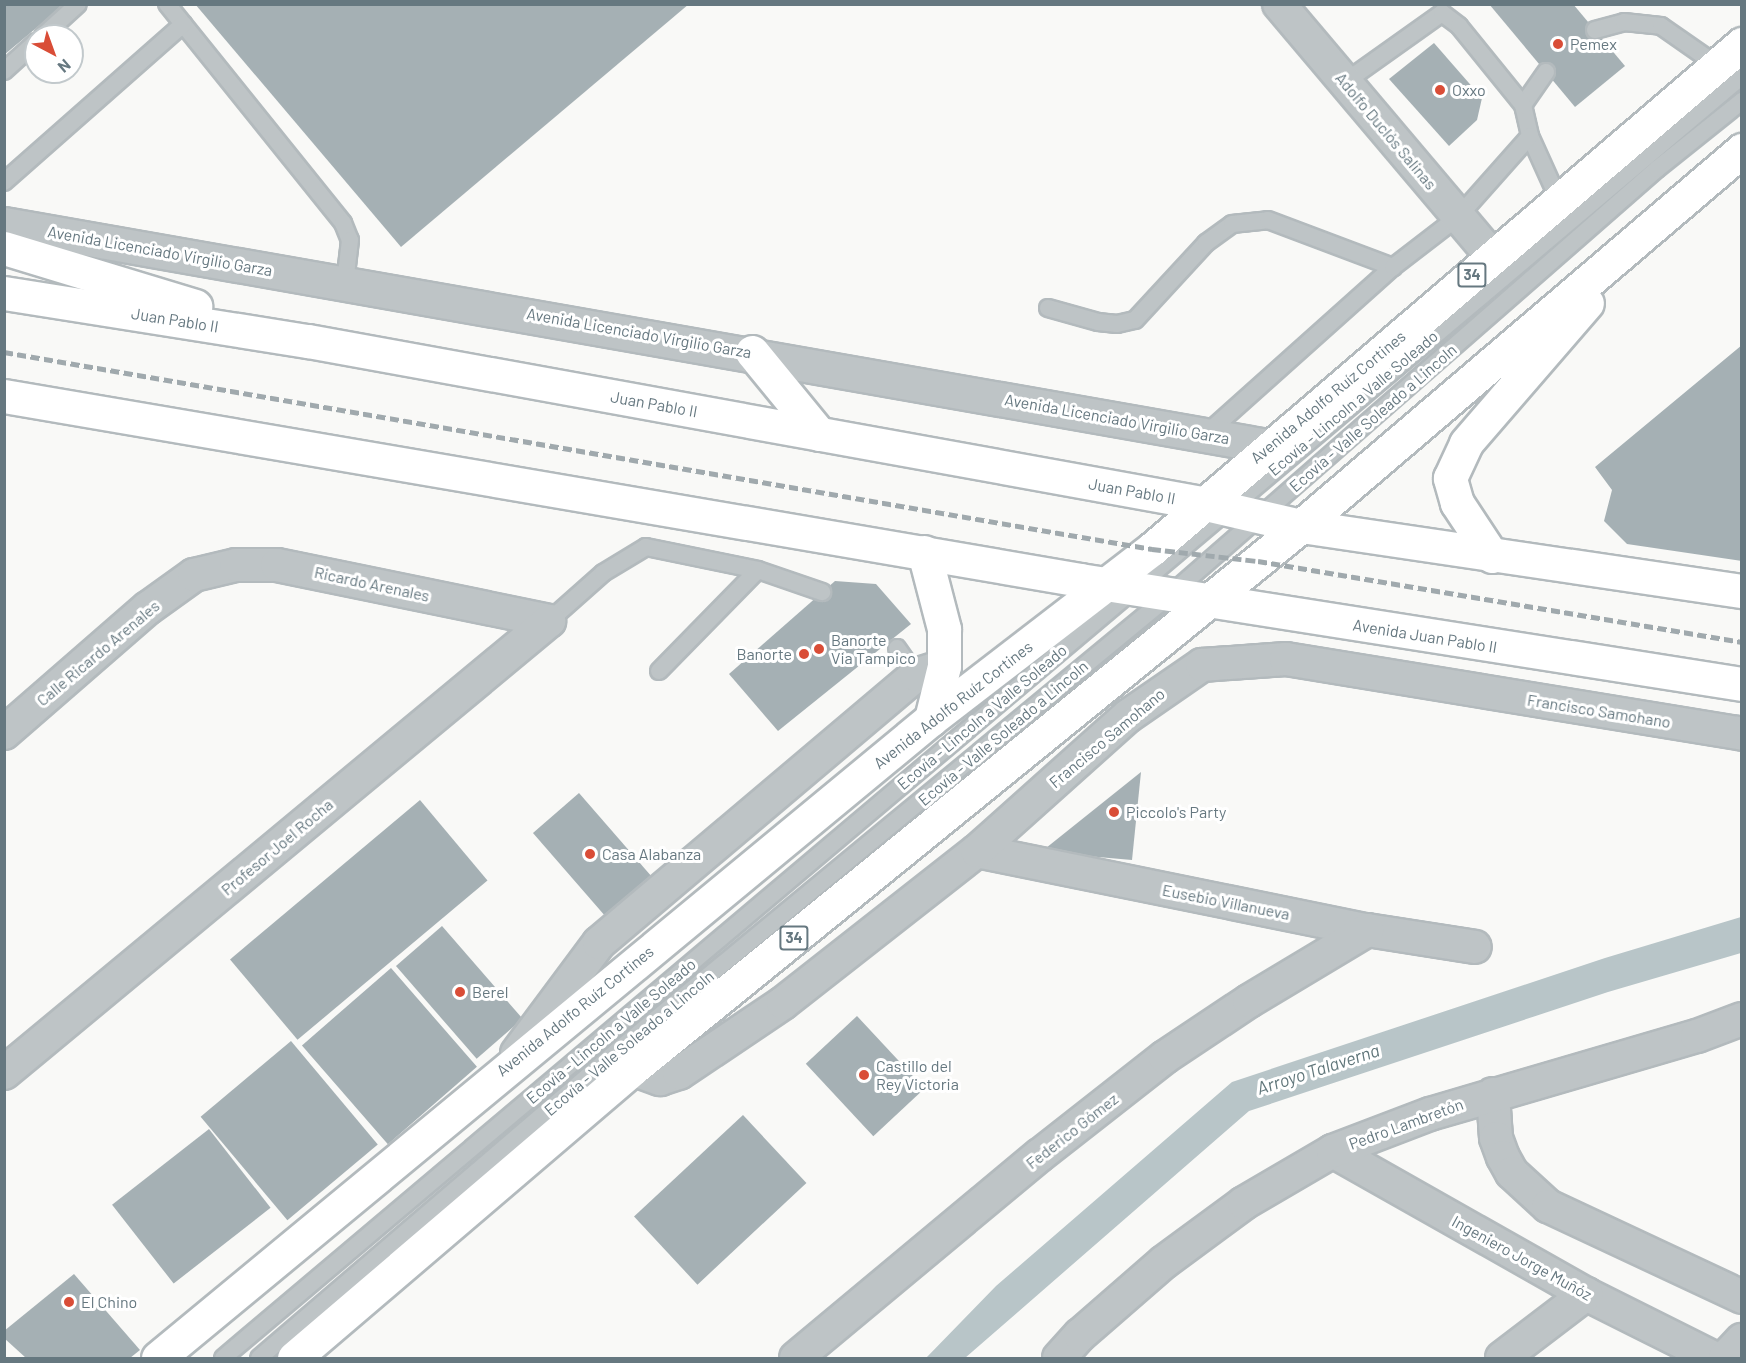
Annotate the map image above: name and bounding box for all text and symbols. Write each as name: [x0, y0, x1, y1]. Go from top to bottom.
north arrow: [24, 24, 84, 84]
place label: Pemex: [1570, 34, 1617, 54]
marker: Pemex: [1551, 37, 1565, 51]
text: N: [55, 56, 75, 77]
street label: Adolfo Duclós Salinas: [1331, 69, 1441, 193]
place label: Oxxo: [1452, 80, 1486, 100]
marker: Oxxo: [1433, 83, 1447, 97]
street label: Avenida Licenciado Virgilio Garza: [46, 222, 274, 280]
road number: 34: [1457, 263, 1487, 287]
street label: Juan Pablo II: [130, 304, 220, 336]
street label: Avenida Licenciado Virgilio Garza: [525, 304, 753, 362]
street label: Avenida Adolfo Ruíz Cortines: [1247, 326, 1409, 468]
street label: Ecovía - Lincoln a Valle Soleado: [1264, 326, 1442, 480]
street label: Ecovía - Valle Soleado a Lincoln: [1285, 340, 1461, 496]
street label: Juan Pablo II: [609, 387, 699, 421]
street label: Avenida Licenciado Virgilio Garza: [1003, 390, 1231, 448]
street label: Juan Pablo II: [1087, 474, 1177, 508]
street label: Ricardo Arenales: [313, 562, 431, 606]
street label: Calle Ricardo Arenales: [33, 596, 163, 710]
street label: Avenida Juan Pablo II: [1351, 615, 1499, 657]
place label: Banorte Via Tampico: [831, 630, 916, 668]
street label: Avenida Adolfo Ruíz Cortines: [870, 637, 1036, 773]
street label: Ecovía - Lincoln a Valle Soleado: [893, 640, 1071, 794]
marker: Banorte Via Tampico: [812, 642, 826, 656]
place label: Banorte: [736, 644, 792, 664]
marker: Banorte: [797, 647, 811, 661]
street label: Ecovía - Valle Soleado a Lincoln: [914, 656, 1092, 810]
street label: Francisco Samohano: [1045, 684, 1169, 792]
street label: Francisco Samohano: [1526, 690, 1672, 732]
street label: Profesor Joel Rocha: [217, 795, 337, 899]
place label: Piccolo's Party: [1126, 802, 1226, 822]
marker: Piccolo's Party: [1107, 805, 1121, 819]
place label: Casa Alabanza: [602, 844, 701, 864]
marker: Casa Alabanza: [583, 847, 597, 861]
street label: Eusebio Villanueva: [1161, 880, 1291, 924]
road number: 34: [779, 926, 809, 950]
street label: Avenida Adolfo Ruíz Cortines: [493, 942, 657, 1080]
street label: Ecovía - Lincoln a Valle Soleado: [522, 954, 700, 1108]
street label: Ecovía - Valle Soleado a Lincoln: [540, 966, 718, 1120]
place label: Berel: [472, 982, 509, 1002]
marker: Berel: [453, 985, 467, 999]
water label: Arroyo Talaverna: [1254, 1039, 1382, 1099]
place label: Castillo del Rey Victoria: [876, 1056, 959, 1094]
marker: Castillo del Rey Victoria: [857, 1068, 871, 1082]
street label: Federico Gómez: [1022, 1089, 1122, 1173]
street label: Pedro Lambretón: [1346, 1094, 1466, 1154]
street label: Ingeniero Jorge Muñóz: [1449, 1212, 1595, 1304]
place label: El Chino: [81, 1292, 137, 1312]
marker: El Chino: [62, 1295, 76, 1309]

